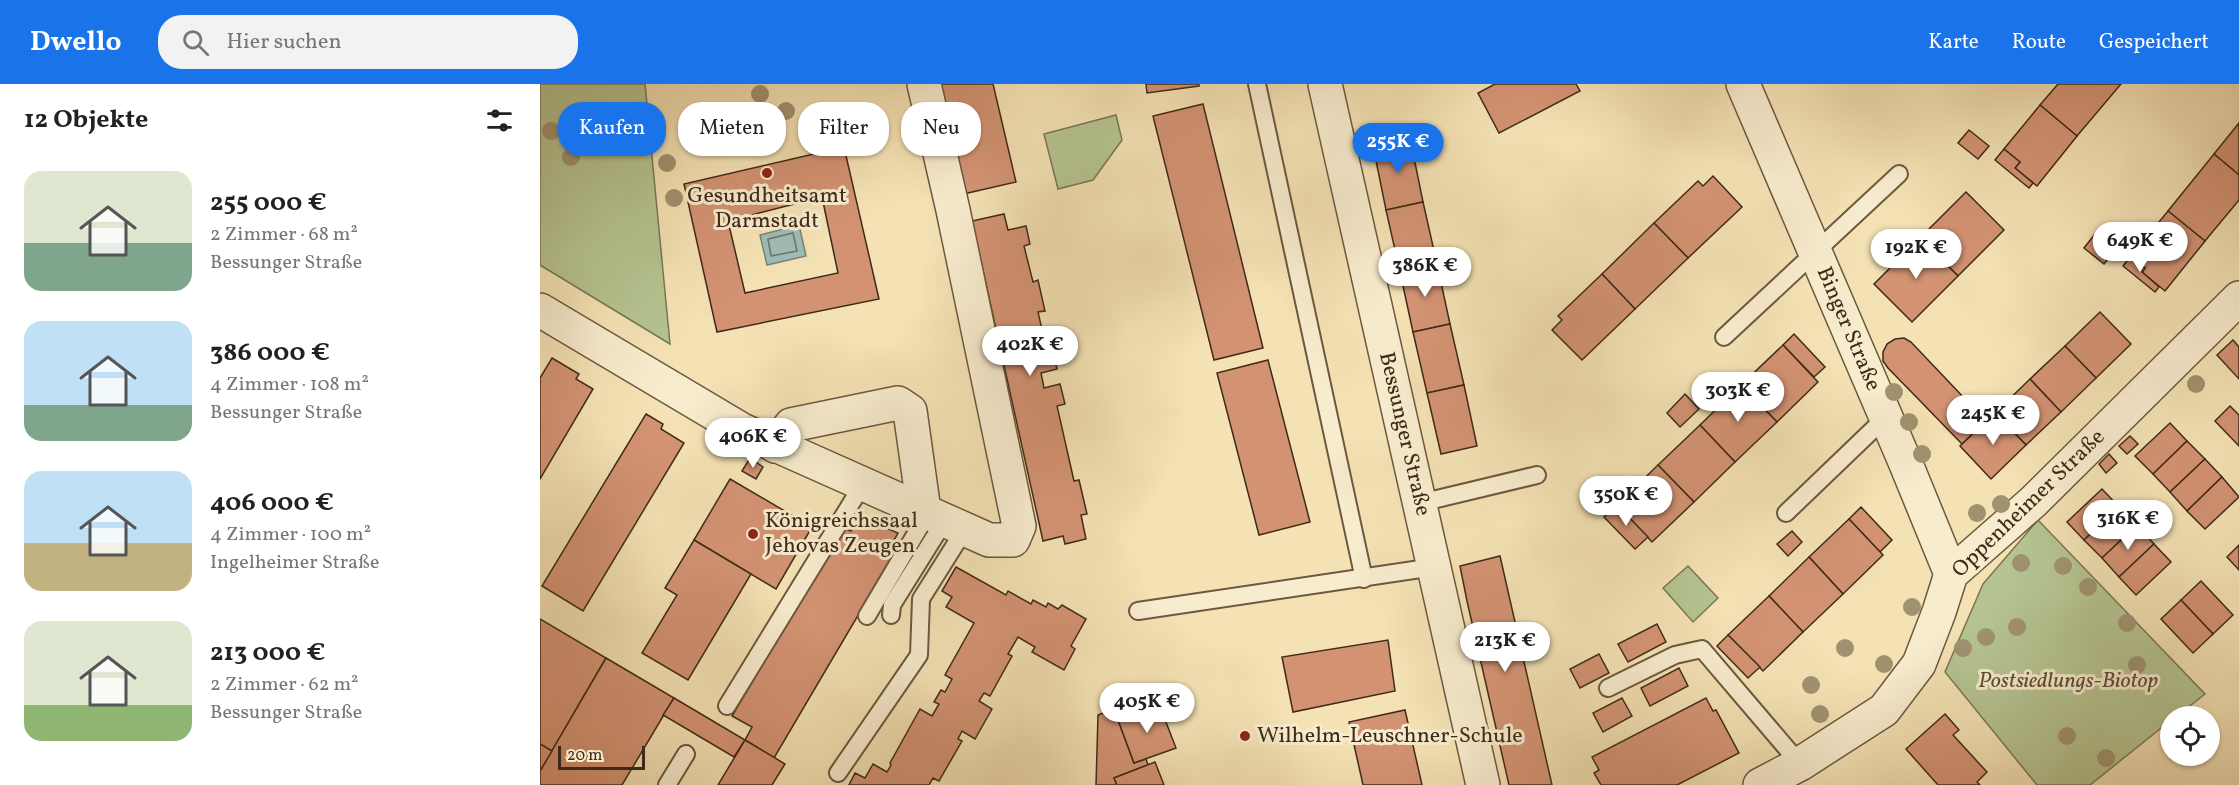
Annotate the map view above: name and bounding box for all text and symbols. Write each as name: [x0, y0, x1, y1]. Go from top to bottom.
search box: [158, 15, 578, 69]
text: Dwello: [30, 23, 122, 62]
icon: search: [179, 26, 212, 59]
text: Hier suchen: [227, 27, 342, 58]
text: Karte: [1928, 28, 1979, 57]
text: Route: [2012, 28, 2066, 57]
text: Gespeichert: [2099, 28, 2209, 57]
text: 12 Objekte: [24, 102, 148, 138]
chip: Kaufen: [558, 102, 666, 156]
chip: Mieten: [678, 102, 786, 156]
chip: Filter: [798, 102, 889, 156]
chip: Neu: [901, 102, 981, 156]
icon: filters: [483, 104, 516, 137]
pin: 255K €: [1349, 123, 1447, 174]
text: 255K €: [1367, 128, 1429, 156]
marker: Gesundheitsamt Darmstadt: [760, 166, 774, 180]
place label: Gesundheitsamt Darmstadt: [687, 181, 847, 237]
text: 255 000 €: [210, 185, 327, 221]
icon: home: [72, 195, 144, 267]
text: 2 Zimmer · 68 m²: [210, 221, 358, 249]
pin: 649K €: [2091, 222, 2189, 273]
text: 649K €: [2107, 227, 2173, 255]
pin: 192K €: [1867, 229, 1965, 280]
text: 192K €: [1885, 234, 1947, 262]
pin: 386K €: [1376, 247, 1474, 298]
text: Bessunger Straße: [210, 249, 362, 277]
text: 386K €: [1392, 252, 1458, 280]
street label: Binger Straße: [1808, 262, 1888, 396]
pin: 402K €: [981, 326, 1079, 377]
text: 402K €: [996, 331, 1064, 359]
text: 386 000 €: [210, 335, 330, 371]
icon: home: [72, 345, 144, 417]
street label: Bessunger Straße: [1370, 349, 1438, 519]
text: 4 Zimmer · 108 m²: [210, 371, 369, 399]
pin: 303K €: [1689, 372, 1787, 423]
text: 303K €: [1705, 377, 1771, 405]
pin: 245K €: [1944, 395, 2042, 446]
text: Bessunger Straße: [210, 399, 362, 427]
text: 245K €: [1961, 400, 2025, 428]
pin: 406K €: [704, 418, 802, 469]
text: 406K €: [719, 423, 787, 451]
street label: Oppenheimer Straße: [1946, 423, 2112, 585]
pin: 350K €: [1577, 476, 1675, 527]
text: 350K €: [1593, 481, 1659, 509]
text: 406 000 €: [210, 485, 334, 521]
icon: home: [72, 495, 144, 567]
pin: 316K €: [2079, 500, 2177, 551]
text: 316K €: [2097, 505, 2159, 533]
place label: Königreichssaal Jehovas Zeugen: [765, 506, 918, 562]
text: 4 Zimmer · 100 m²: [210, 521, 371, 549]
marker: Königreichssaal Jehovas Zeugen: [746, 527, 760, 541]
text: Ingelheimer Straße: [210, 549, 380, 577]
pin: 213K €: [1456, 622, 1554, 673]
text: 213K €: [1474, 627, 1536, 655]
text: 213 000 €: [210, 635, 325, 671]
icon: home: [72, 645, 144, 717]
park label: Postsiedlungs-Biotop: [1978, 666, 2158, 697]
text: 2 Zimmer · 62 m²: [210, 671, 359, 699]
pin: 405K €: [1098, 683, 1196, 734]
text: 405K €: [1114, 688, 1180, 716]
text: Bessunger Straße: [210, 699, 362, 727]
map controls: [2160, 706, 2220, 766]
button: locate: [2160, 706, 2220, 766]
place label: Wilhelm-Leuschner-Schule: [1257, 721, 1523, 752]
marker: Wilhelm-Leuschner-Schule: [1238, 729, 1252, 743]
scale bar: [558, 743, 645, 770]
text: 20 m: [567, 745, 602, 767]

